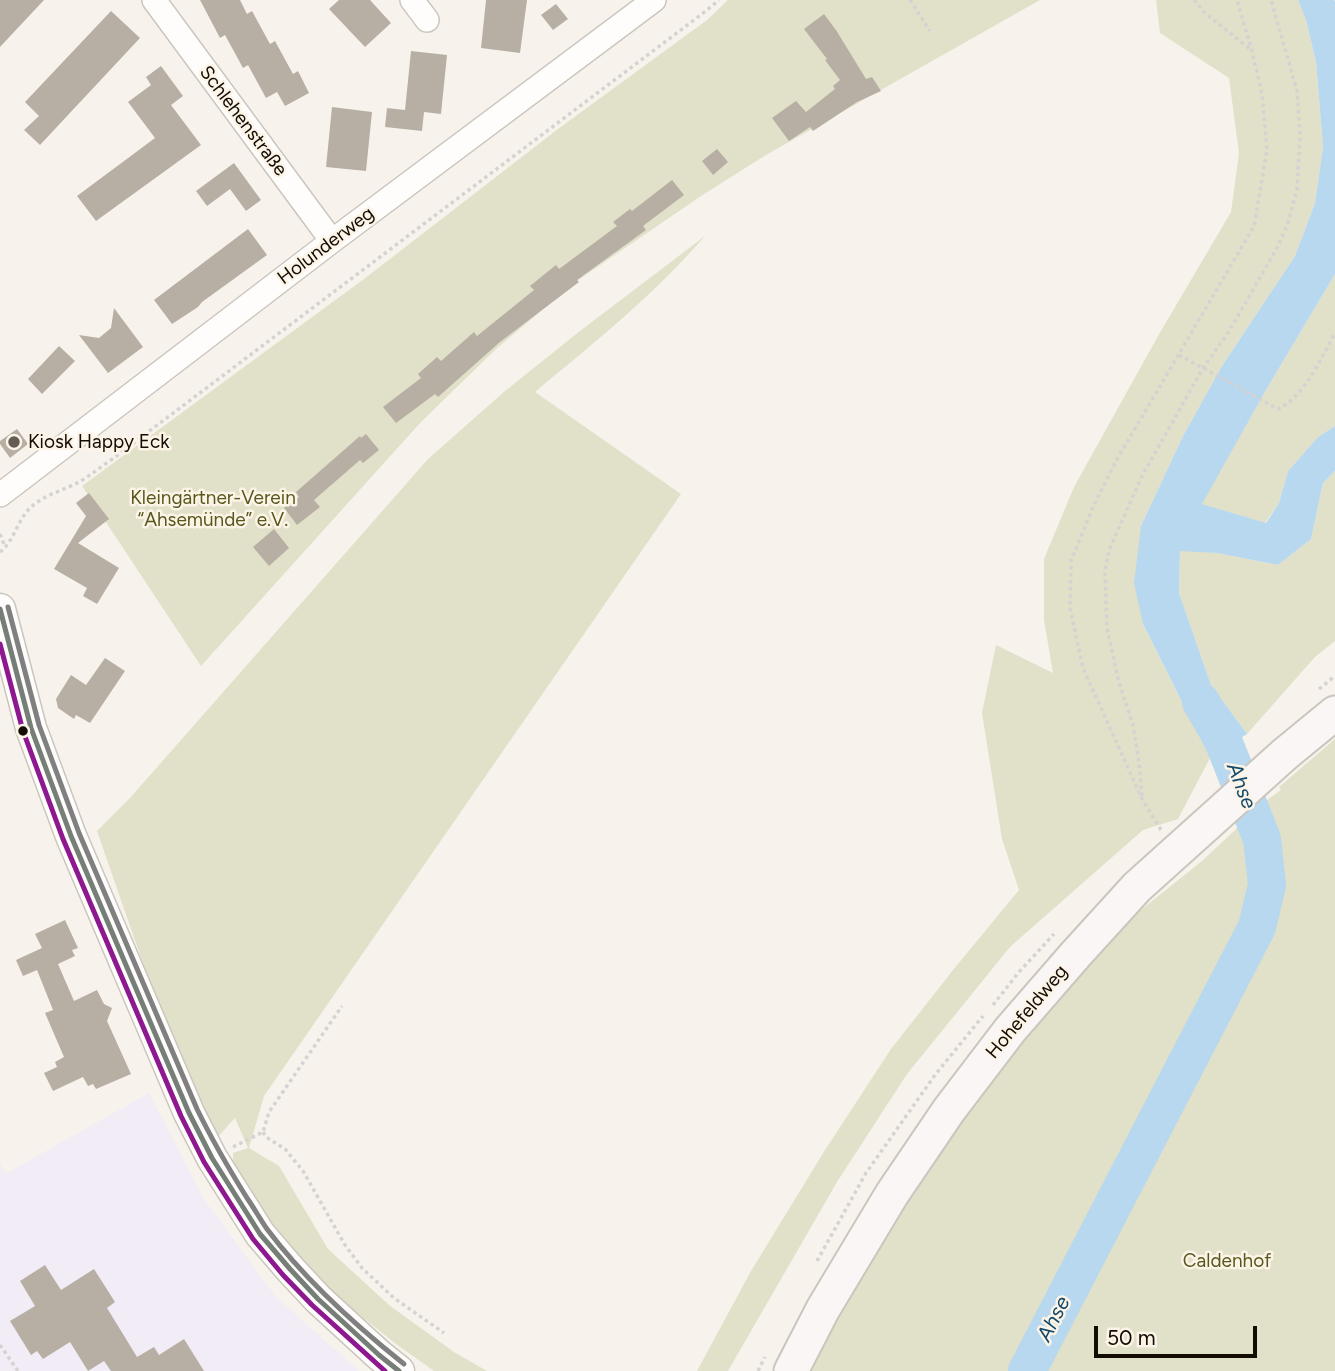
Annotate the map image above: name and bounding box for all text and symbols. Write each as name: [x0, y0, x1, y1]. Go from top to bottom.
street label: Schlehenstraße: [194, 61, 292, 181]
street label: Holunderweg: [273, 202, 379, 290]
place label: Kiosk Happy Eck: [28, 431, 169, 453]
marker: Kiosk Happy Eck: [6, 434, 22, 450]
park label: Kleingärtner-Verein “Ahsemünde” e.V.: [130, 487, 296, 531]
unlabelled marker: [16, 724, 30, 738]
water label: Ahse: [1221, 759, 1261, 813]
street label: Hohefeldweg: [981, 961, 1073, 1063]
park label: Caldenhof: [1183, 1250, 1271, 1272]
water label: Ahse: [1032, 1292, 1076, 1346]
scale bar: [1097, 1312, 1260, 1356]
text: 50 m: [1107, 1325, 1156, 1350]

